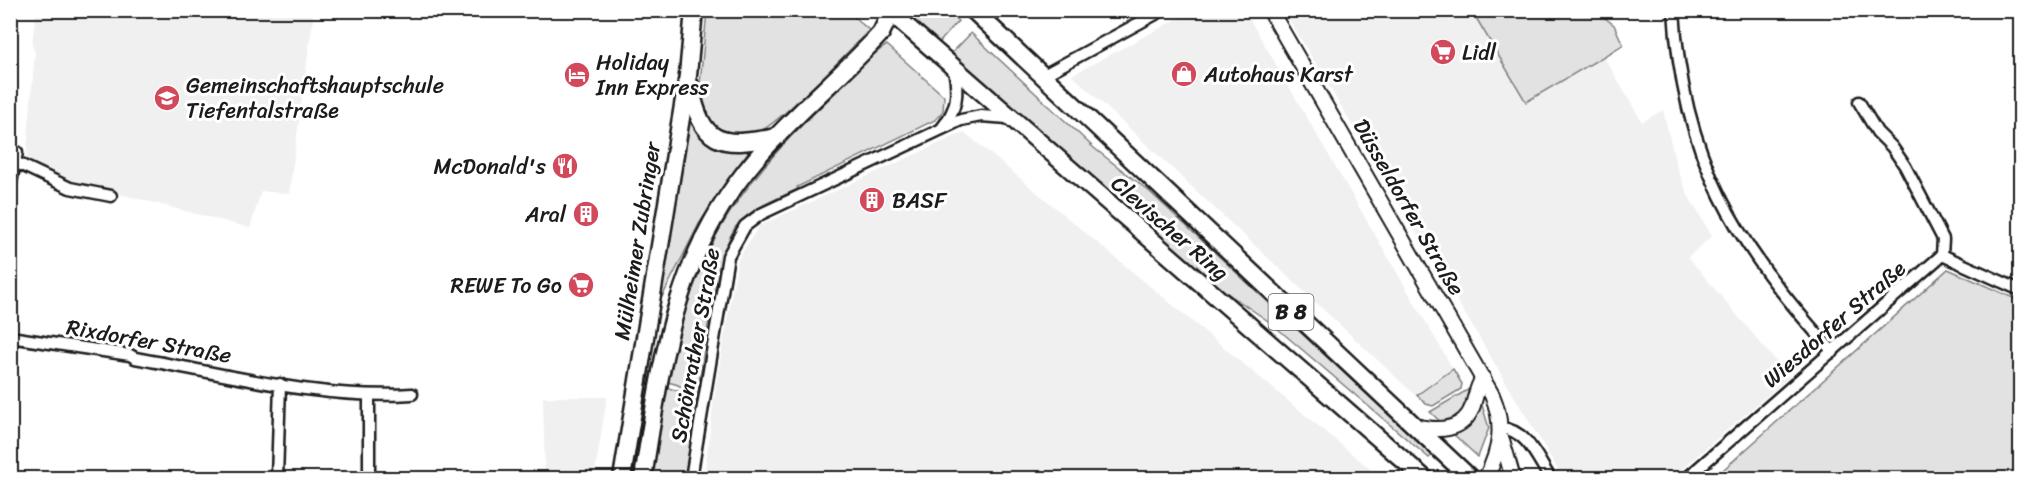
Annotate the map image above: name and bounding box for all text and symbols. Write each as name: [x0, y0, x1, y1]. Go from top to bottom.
place label: Lidl: [1462, 33, 1497, 72]
supermarket icon: Lidl: [1428, 37, 1458, 67]
place label: Holiday Inn Express: [595, 43, 710, 107]
place label: Autohaus Karst: [1203, 55, 1354, 94]
shop icon: Autohaus Karst: [1169, 59, 1199, 89]
hotel icon: Holiday Inn Express: [562, 60, 592, 90]
place label: Gemeinschaftshauptschule Tiefentalstraße: [186, 66, 444, 130]
school or university icon: Gemeinschaftshauptschule Tiefentalstraße: [152, 83, 182, 113]
street label: Düsseldorfer Straße: [1342, 111, 1476, 303]
street label: Mülheimer Zubringer: [602, 138, 672, 343]
place label: McDonald's: [434, 147, 547, 186]
restaurant icon: McDonald's: [550, 151, 580, 181]
street label: Clevischer Ring: [1102, 165, 1238, 291]
place label: BASF: [892, 181, 948, 220]
building icon: BASF: [857, 185, 887, 215]
place label: Aral: [524, 195, 567, 234]
building icon: Aral: [571, 199, 601, 229]
street label: Schönrather Straße: [659, 245, 731, 445]
street label: Wiesdorfer Straße: [1753, 250, 1915, 398]
place label: REWE To Go: [451, 266, 562, 305]
supermarket icon: REWE To Go: [566, 270, 596, 300]
road number: B 8: [1268, 294, 1314, 330]
street label: Rixdorfer Straße: [63, 307, 235, 375]

